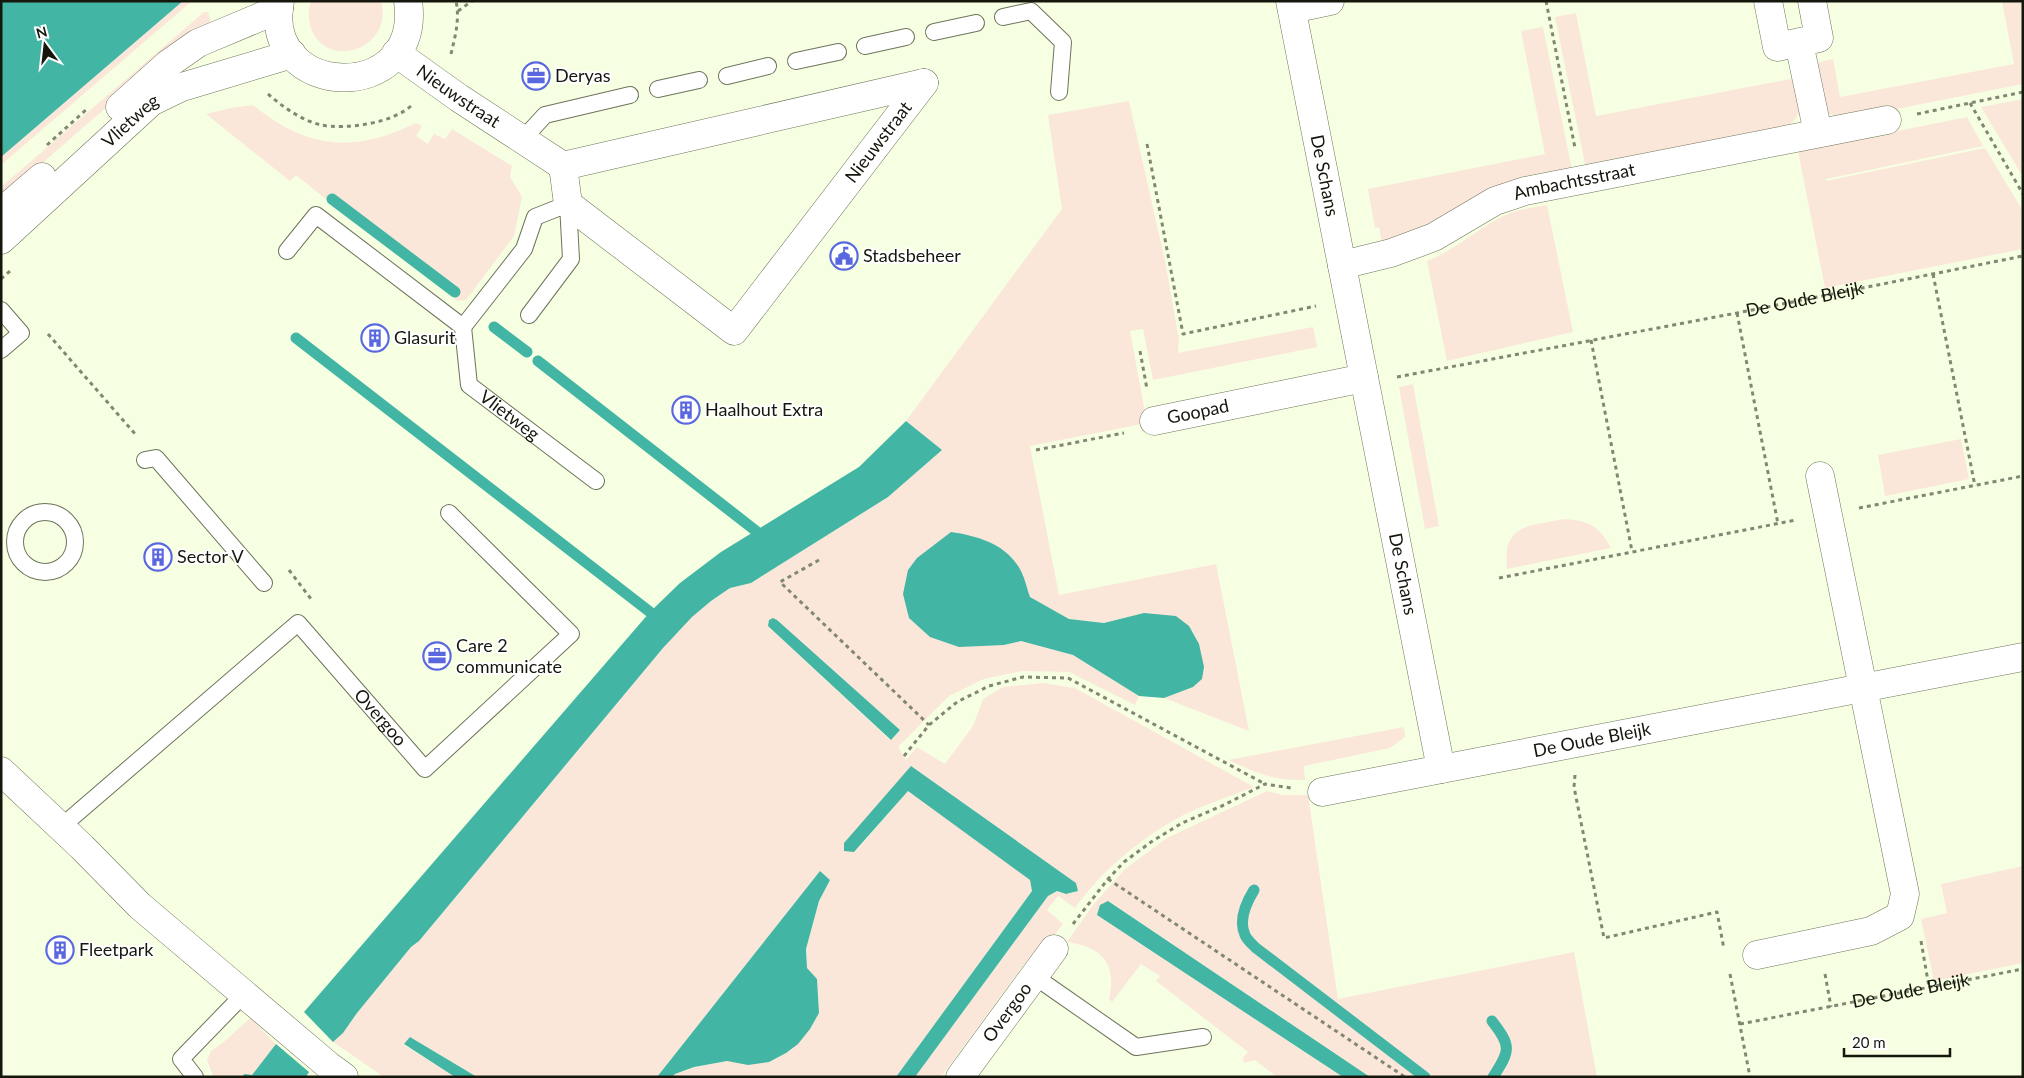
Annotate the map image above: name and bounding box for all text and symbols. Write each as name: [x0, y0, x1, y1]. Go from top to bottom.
north arrow: [20, 20, 70, 70]
text: N: [34, 22, 49, 42]
street label: Nieuwstraat: [413, 59, 505, 132]
office icon: Deryas: [521, 61, 551, 91]
place label: Deryas: [555, 64, 611, 86]
street label: Vlietweg: [97, 88, 162, 152]
street label: Nieuwstraat: [840, 96, 916, 187]
street label: De Schans: [1307, 133, 1344, 218]
street label: Ambachtsstraat: [1510, 158, 1637, 204]
public building icon: Stadsbeheer: [829, 241, 859, 271]
place label: Stadsbeheer: [863, 244, 961, 266]
street label: De Oude Bleijk: [1744, 276, 1866, 321]
building icon: Glasurit: [360, 323, 390, 353]
place label: Glasurit: [394, 326, 456, 348]
street label: Vlietweg: [476, 385, 544, 445]
street label: Goopad: [1165, 394, 1231, 428]
building icon: Haalhout Extra: [671, 395, 701, 425]
place label: Haalhout Extra: [705, 398, 823, 420]
street label: De Schans: [1385, 531, 1422, 617]
building icon: Sector V: [143, 542, 173, 572]
place label: Sector V: [177, 545, 245, 567]
place label: Care 2 communicate: [456, 634, 562, 677]
office icon: Care 2 communicate: [422, 641, 452, 671]
street label: Overgoo: [350, 684, 412, 750]
street label: De Oude Bleijk: [1531, 717, 1653, 761]
building icon: Fleetpark: [45, 935, 75, 965]
place label: Fleetpark: [79, 938, 154, 960]
street label: De Oude Bleijk: [1850, 967, 1972, 1012]
street label: Overgoo: [977, 978, 1036, 1046]
scale bar: [1844, 1026, 1950, 1058]
text: 20 m: [1852, 1033, 1886, 1051]

